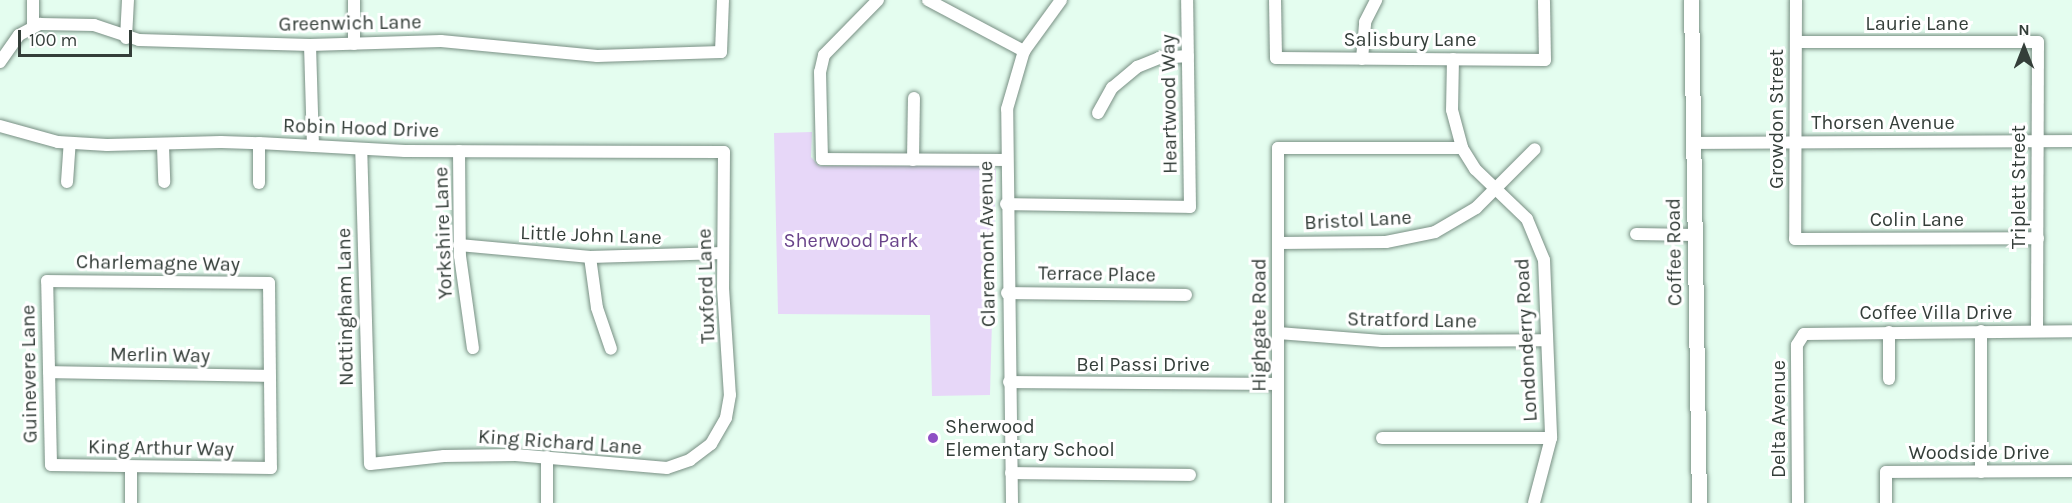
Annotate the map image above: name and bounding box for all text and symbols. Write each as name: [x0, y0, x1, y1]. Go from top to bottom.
street label: Greenwich Lane: [278, 10, 422, 36]
street label: Laurie Lane: [1865, 11, 1969, 35]
scale bar: [21, 18, 135, 56]
north arrow: [1994, 18, 2054, 78]
text: N: [2018, 20, 2030, 39]
street label: Salisbury Lane: [1343, 27, 1477, 51]
text: 100 m: [29, 29, 77, 51]
street label: Heartwood Way: [1156, 34, 1182, 174]
street label: Growdon Street: [1764, 49, 1788, 189]
street label: Thorsen Avenue: [1811, 110, 1955, 134]
street label: Robin Hood Drive: [282, 113, 440, 143]
street label: Triplett Street: [2006, 125, 2030, 249]
street label: Claremont Avenue: [974, 161, 1000, 327]
street label: Yorkshire Lane: [429, 166, 457, 300]
street label: Coffee Road: [1661, 198, 1687, 306]
street label: Bristol Lane: [1304, 205, 1412, 235]
street label: Colin Lane: [1870, 207, 1964, 231]
street label: Little John Lane: [520, 221, 662, 249]
street label: Nottingham Lane: [332, 228, 358, 386]
street label: Tuxford Lane: [692, 228, 720, 344]
park label: Sherwood Park: [783, 228, 919, 252]
street label: Charlemagne Way: [76, 250, 240, 276]
street label: Highgate Road: [1247, 258, 1271, 392]
street label: Londonderry Road: [1510, 258, 1542, 422]
street label: Terrace Place: [1038, 261, 1156, 287]
street label: Coffee Villa Drive: [1859, 300, 2013, 324]
street label: Guinevere Lane: [16, 305, 42, 443]
street label: Stratford Lane: [1347, 307, 1477, 333]
street label: Merlin Way: [110, 342, 210, 368]
street label: Bel Passi Drive: [1076, 352, 1210, 376]
street label: Delta Avenue: [1766, 360, 1790, 478]
place label: Sherwood Elementary School: [945, 414, 1115, 461]
street label: King Richard Lane: [477, 424, 643, 460]
marker: Sherwood Elementary School: [926, 431, 940, 445]
street label: King Arthur Way: [88, 435, 234, 461]
street label: Woodside Drive: [1909, 440, 2049, 464]

